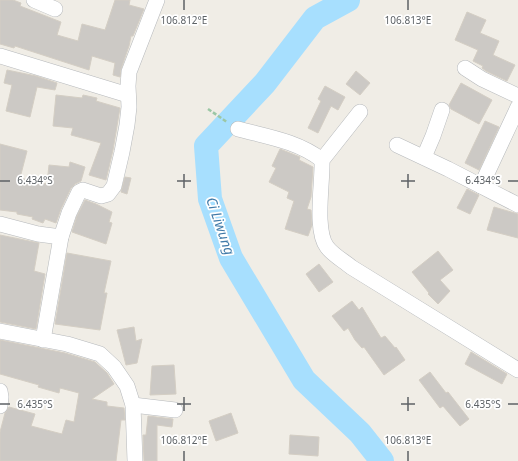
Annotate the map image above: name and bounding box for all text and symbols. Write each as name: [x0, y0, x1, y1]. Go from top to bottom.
text: 106.812°E: [161, 13, 207, 27]
text: 106.813°E: [385, 13, 431, 27]
text: 6.434°S: [17, 173, 53, 187]
text: 6.434°S: [465, 173, 501, 187]
water label: Ci Liwung: [202, 194, 240, 258]
text: 6.435°S: [17, 397, 53, 411]
text: 6.435°S: [465, 397, 501, 411]
text: 106.812°E: [161, 433, 207, 447]
text: 106.813°E: [385, 433, 431, 447]

